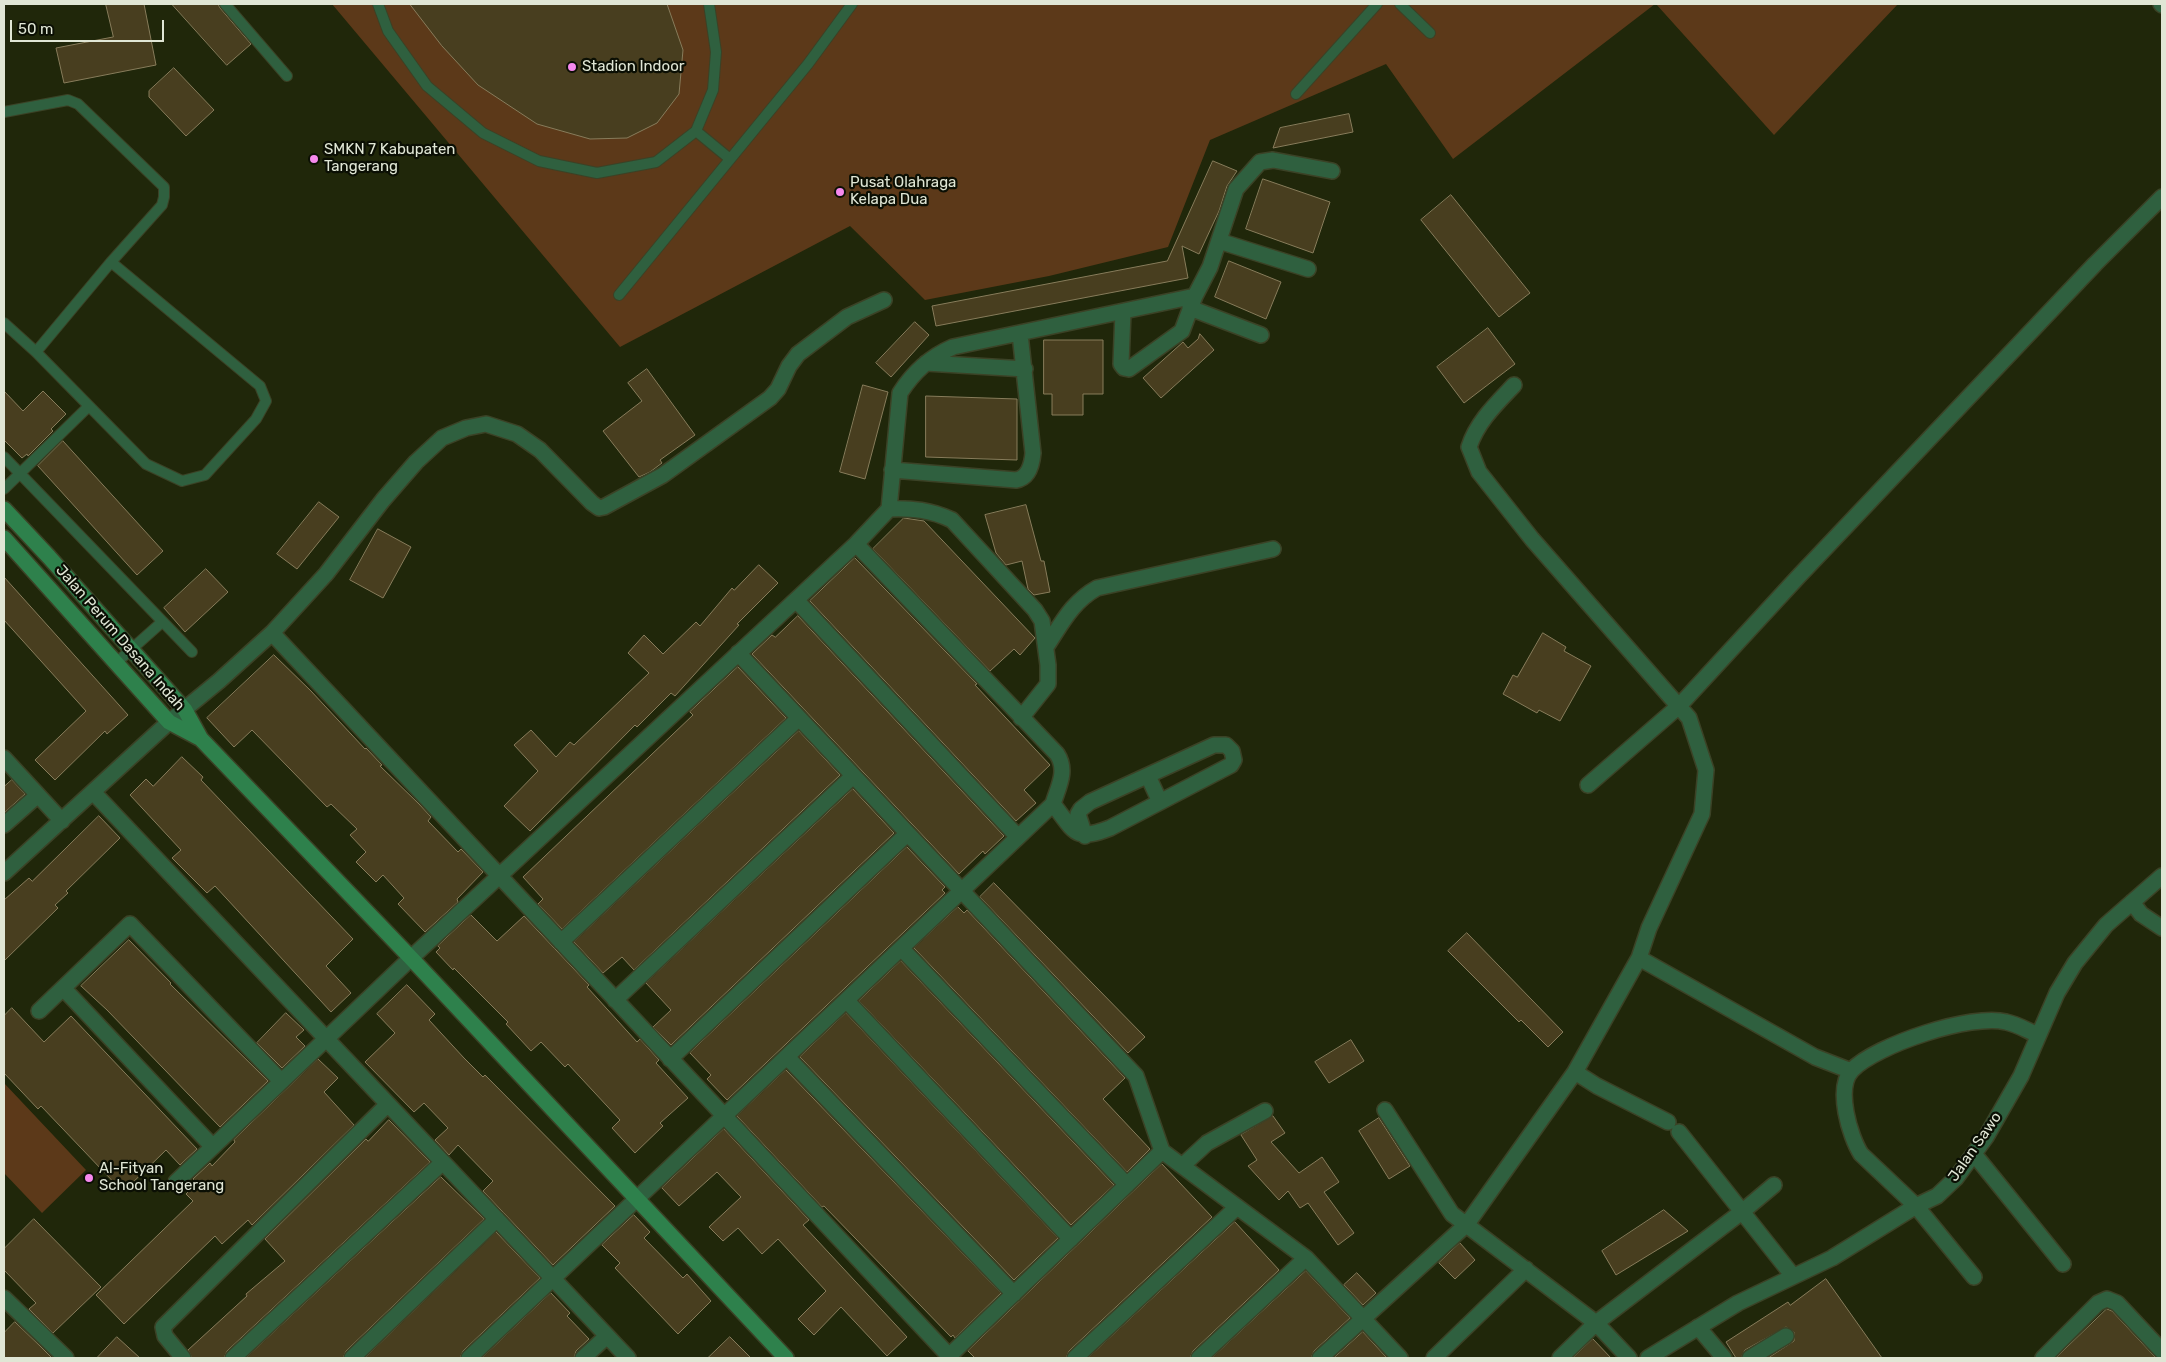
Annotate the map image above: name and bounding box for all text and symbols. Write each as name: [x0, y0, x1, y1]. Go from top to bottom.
scale bar: [12, 10, 166, 42]
text: 50 m: [18, 20, 53, 38]
place label: Stadion Indoor: [582, 58, 684, 76]
marker: Stadion Indoor: [566, 61, 578, 73]
place label: SMKN 7 Kabupaten Tangerang: [324, 141, 455, 176]
marker: SMKN 7 Kabupaten Tangerang: [308, 153, 320, 165]
place label: Pusat Olahraga Kelapa Dua: [850, 174, 956, 209]
marker: Pusat Olahraga Kelapa Dua: [834, 186, 846, 198]
street label: Jalan Perum Dasana Indah: [52, 561, 188, 715]
street label: Jalan Sawo: [1945, 1109, 2005, 1185]
place label: Al-Fityan School Tangerang: [99, 1160, 224, 1195]
marker: Al-Fityan School Tangerang: [83, 1172, 95, 1184]

